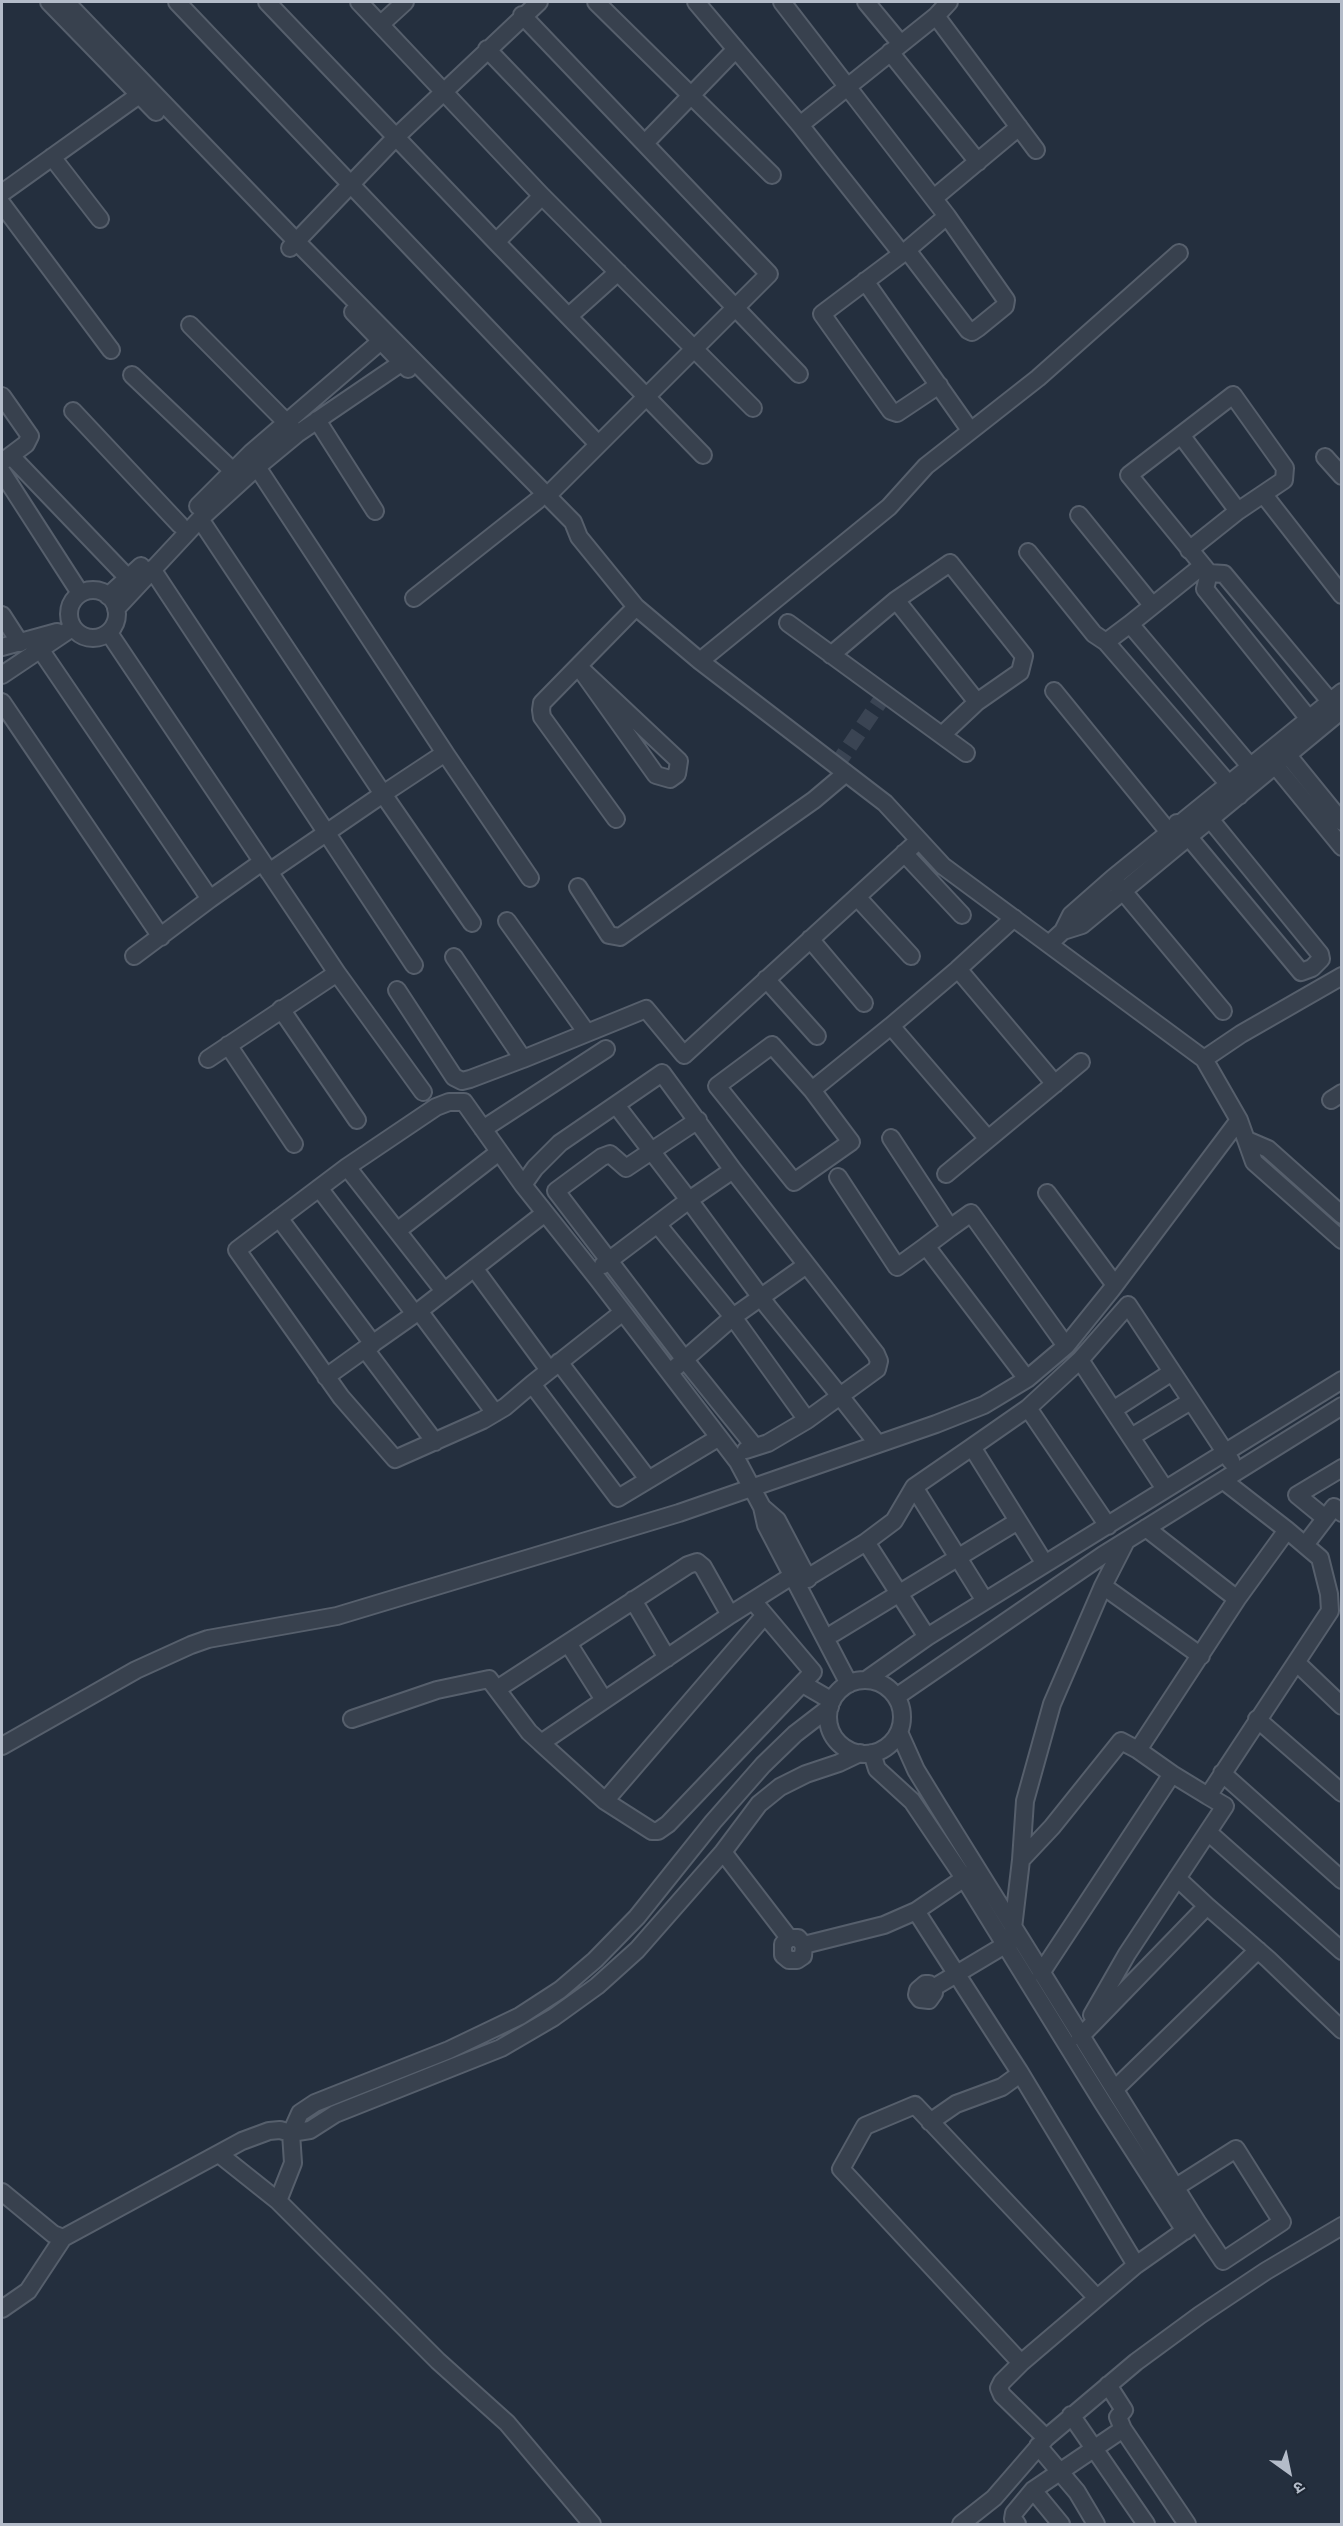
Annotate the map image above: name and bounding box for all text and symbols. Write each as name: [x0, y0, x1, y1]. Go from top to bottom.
north arrow: [1259, 2442, 1319, 2502]
text: उ: [1290, 2477, 1308, 2498]

